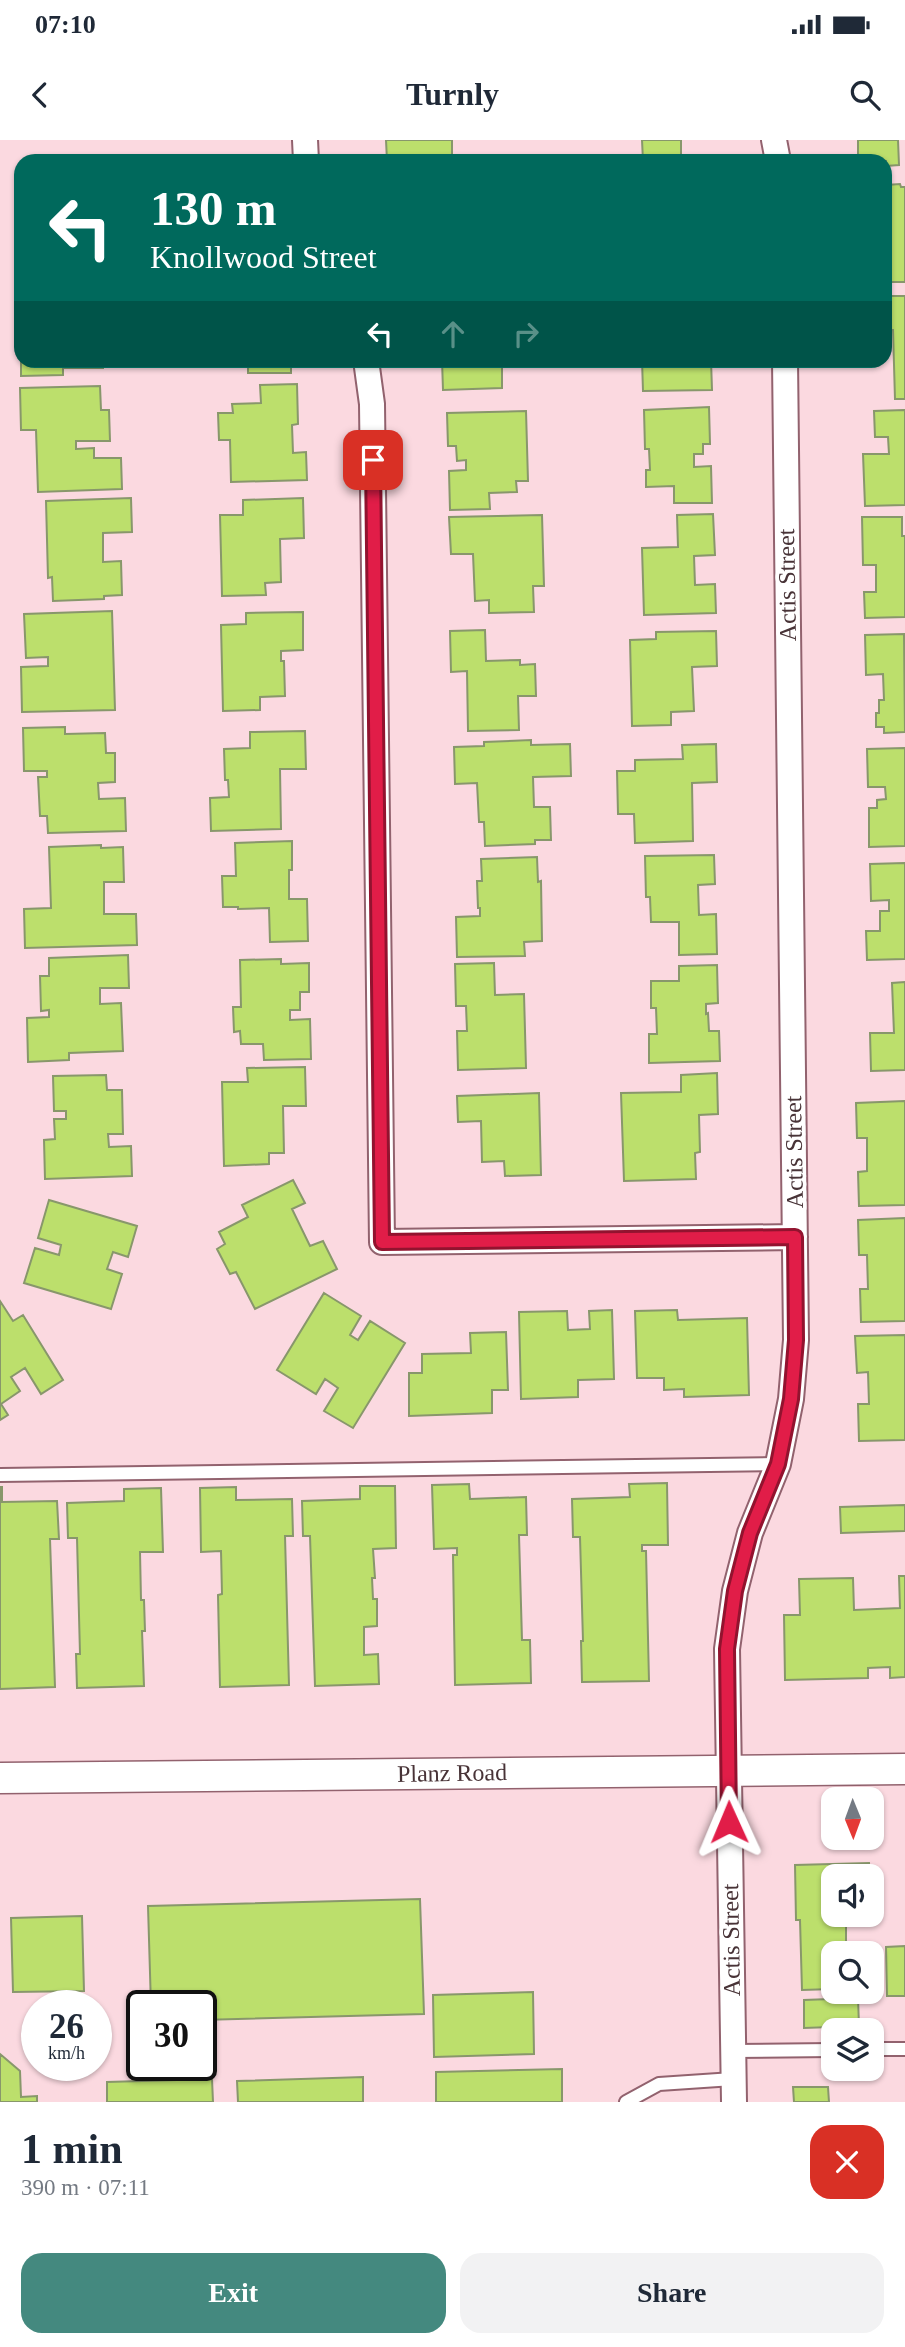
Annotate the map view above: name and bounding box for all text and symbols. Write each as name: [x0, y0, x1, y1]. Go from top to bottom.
text: 07:10: [35, 10, 96, 39]
icon: back: [21, 76, 59, 114]
text: Turnly: [406, 76, 499, 112]
icon: search: [846, 76, 884, 114]
text: 130 m: [150, 181, 277, 236]
icon: left: [35, 182, 126, 273]
text: Knollwood Street: [150, 239, 377, 275]
icon: left: [361, 315, 399, 353]
icon: ahead: [434, 315, 472, 353]
icon: right: [507, 315, 545, 353]
pin: [343, 430, 403, 490]
icon: arrive: [354, 441, 392, 479]
street label: Actis Street: [773, 528, 801, 642]
street label: Actis Street: [780, 1095, 808, 1209]
street label: Planz Road: [397, 1759, 507, 1787]
position arrow: [692, 1785, 766, 1859]
north arrow: [821, 1787, 884, 1850]
map controls: [821, 1787, 884, 2081]
button: sound: [821, 1864, 884, 1927]
street label: Actis Street: [717, 1883, 745, 1997]
button: search: [821, 1941, 884, 2004]
speed limit sign: 30: [126, 1990, 217, 2081]
text: 26: [49, 2007, 84, 2046]
button: layers: [821, 2018, 884, 2081]
text: km/h: [48, 2043, 85, 2063]
button: close: [810, 2125, 884, 2199]
text: 1 min: [21, 2126, 123, 2172]
text: 390 m · 07:11: [21, 2175, 150, 2200]
button: Exit: [21, 2253, 446, 2333]
button: Share: [460, 2253, 884, 2333]

